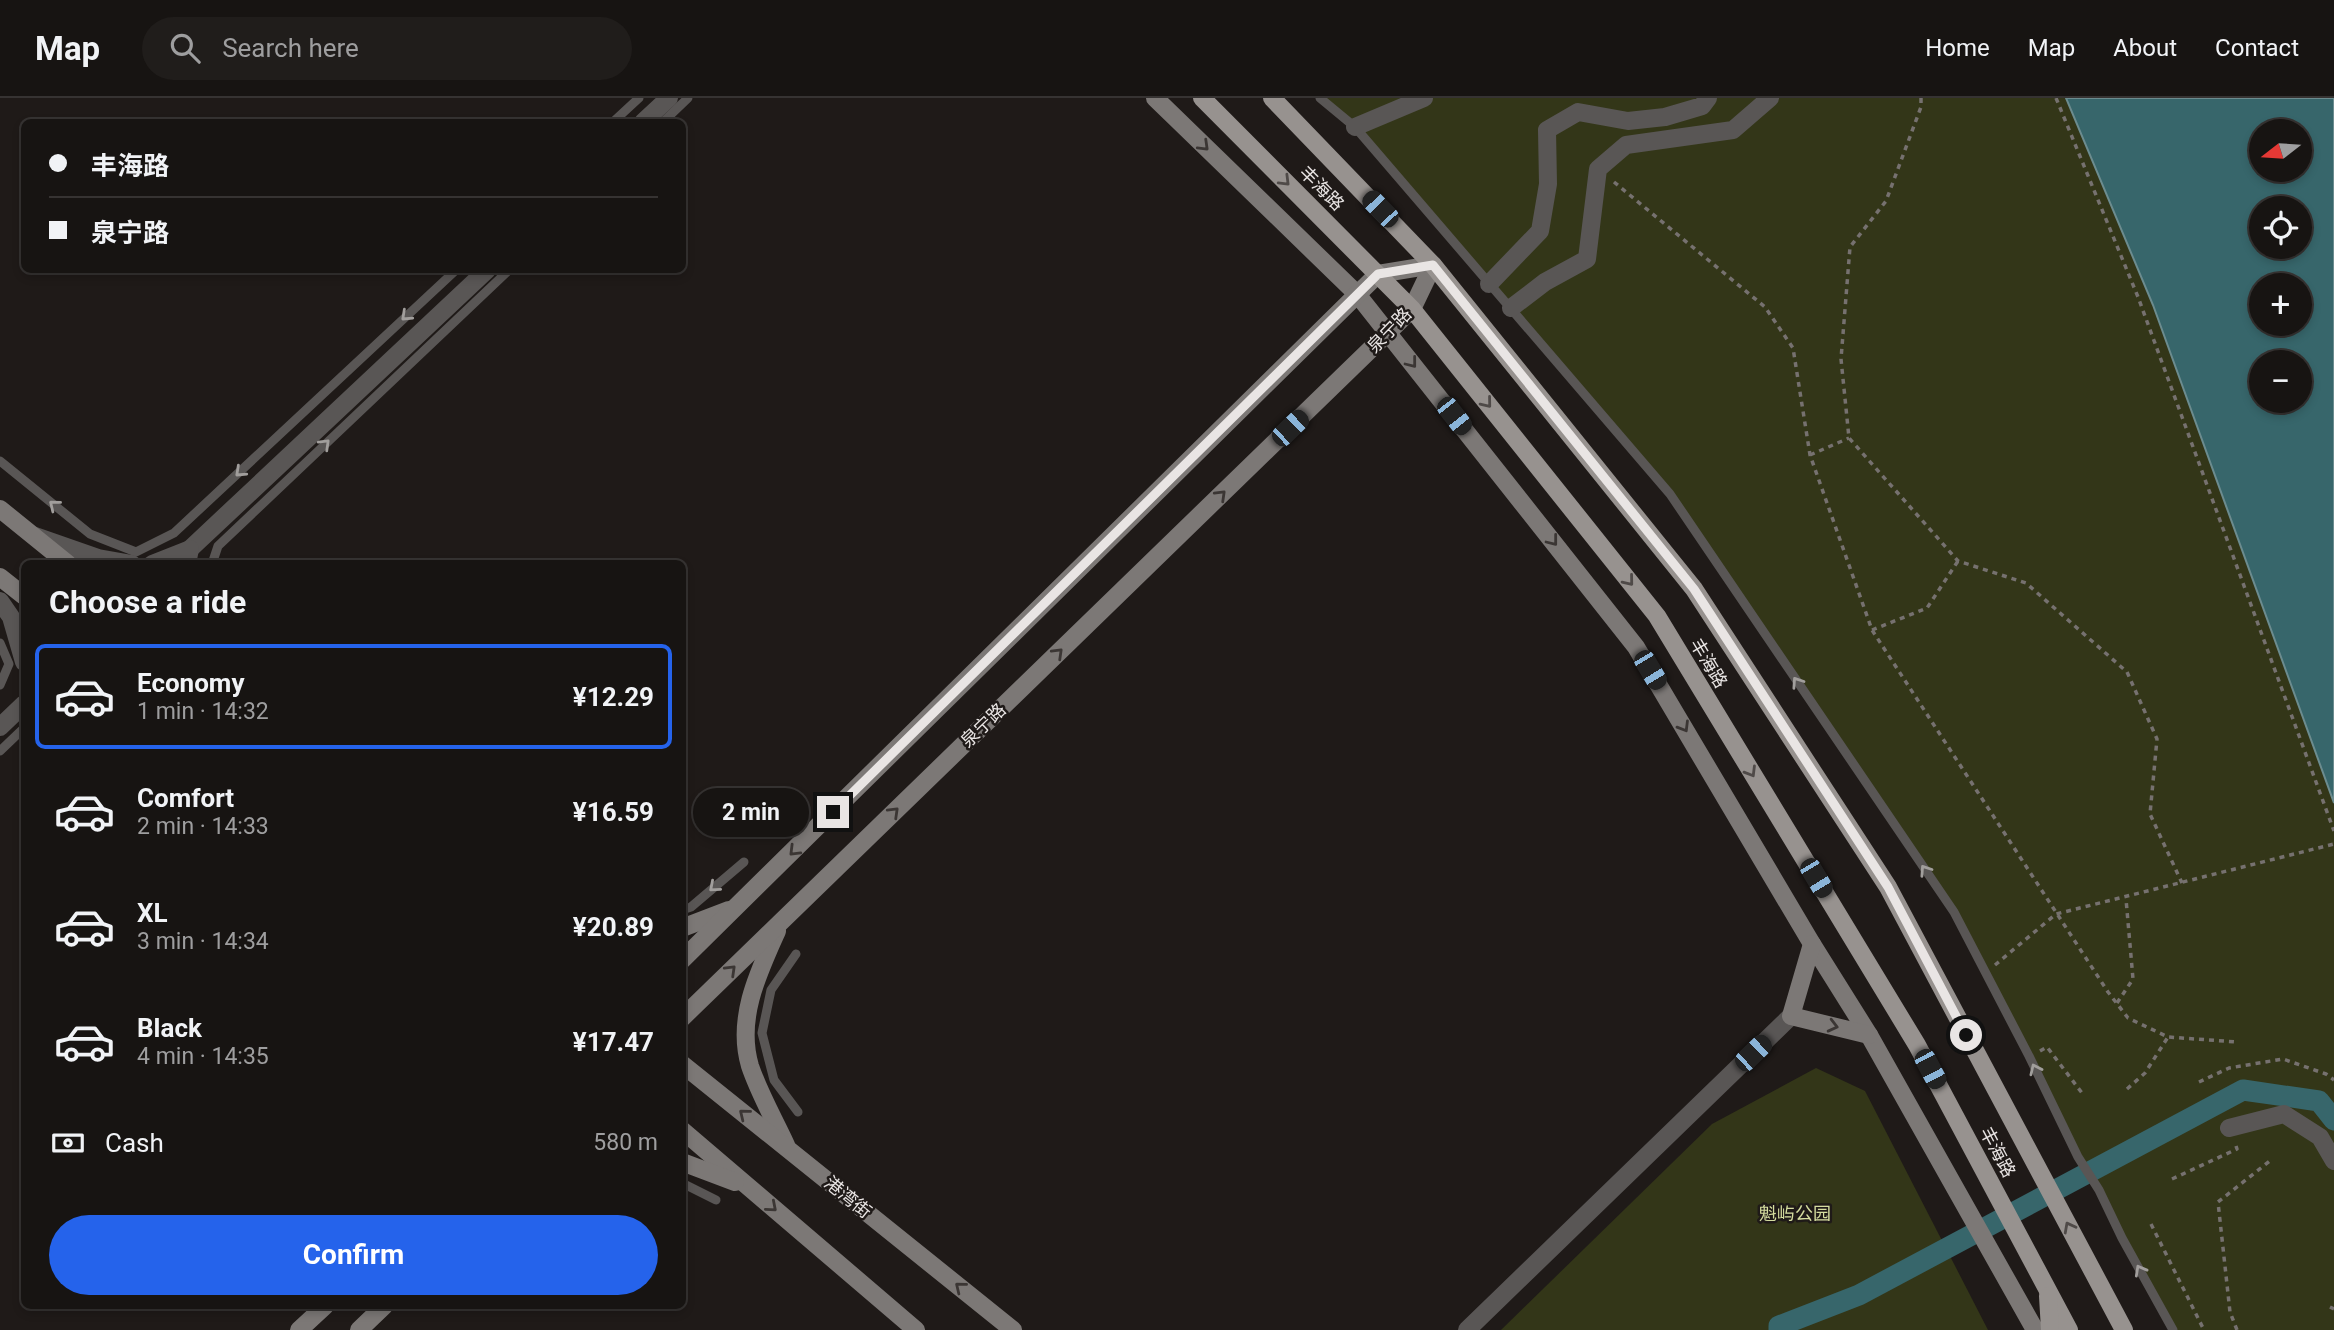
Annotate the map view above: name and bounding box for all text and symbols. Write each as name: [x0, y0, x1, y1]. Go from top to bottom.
search box: [142, 17, 632, 80]
text: Map: [35, 29, 100, 68]
icon: search: [166, 29, 204, 67]
text: Search here: [222, 33, 359, 63]
text: Home: [1925, 34, 1990, 62]
text: Map: [2028, 34, 2075, 62]
text: About: [2113, 34, 2177, 62]
text: Contact: [2215, 34, 2299, 62]
north arrow: [2249, 119, 2312, 182]
map controls: [2249, 119, 2312, 413]
one-way arrow: [1196, 137, 1209, 150]
text: 丰海路: [91, 151, 169, 181]
street label: 丰海路: [1295, 161, 1349, 215]
one-way arrow: [1276, 173, 1289, 186]
car: [1358, 187, 1403, 231]
button: locate: [2249, 196, 2312, 259]
text: 泉宁路: [91, 218, 169, 248]
button: +: [2249, 273, 2312, 336]
street label: 泉宁路: [1363, 303, 1415, 357]
one-way arrow: [401, 308, 414, 321]
button: −: [2249, 350, 2312, 413]
one-way arrow: [1403, 355, 1416, 368]
car: [1433, 393, 1476, 439]
one-way arrow: [1479, 395, 1491, 408]
car: [1268, 406, 1313, 450]
one-way arrow: [317, 440, 330, 453]
one-way arrow: [235, 463, 248, 476]
one-way arrow: [1212, 490, 1225, 503]
one-way arrow: [50, 501, 62, 514]
one-way arrow: [1544, 534, 1557, 546]
one-way arrow: [1620, 574, 1633, 586]
text: Choose a ride: [49, 583, 246, 621]
street label: 丰海路: [1686, 634, 1732, 692]
car: [1631, 647, 1670, 693]
one-way arrow: [1049, 649, 1062, 662]
icon: car: [53, 665, 116, 728]
text: Economy: [137, 668, 244, 698]
one-way arrow: [1793, 677, 1805, 690]
text: ¥12.29: [573, 682, 654, 712]
text: 1 min · 14:32: [137, 698, 269, 725]
street label: 泉宁路: [956, 699, 1010, 751]
one-way arrow: [1675, 719, 1688, 732]
one-way arrow: [1743, 765, 1756, 778]
icon: car: [53, 780, 116, 843]
text: Comfort: [137, 783, 234, 813]
callout: 2 min: [693, 788, 808, 836]
route end: [817, 796, 849, 828]
text: ¥16.59: [573, 797, 654, 827]
text: 2 min: [722, 799, 780, 826]
one-way arrow: [886, 807, 899, 820]
text: 2 min · 14:33: [137, 813, 269, 840]
one-way arrow: [789, 842, 802, 855]
car: [1797, 855, 1836, 901]
one-way arrow: [1921, 865, 1933, 878]
one-way arrow: [709, 879, 722, 891]
icon: car: [53, 895, 116, 958]
text: XL: [137, 898, 168, 928]
text: ¥20.89: [573, 912, 654, 942]
text: 3 min · 14:34: [137, 928, 269, 955]
one-way arrow: [723, 966, 736, 979]
icon: car: [53, 1010, 116, 1073]
text: Black: [137, 1013, 202, 1043]
one-way arrow: [1827, 1018, 1839, 1032]
route start: [1950, 1019, 1982, 1051]
text: ¥17.47: [573, 1027, 654, 1057]
car: [1731, 1031, 1776, 1075]
text: 4 min · 14:35: [137, 1043, 269, 1070]
car: [1911, 1046, 1950, 1092]
one-way arrow: [2029, 1064, 2043, 1076]
one-way arrow: [740, 1109, 752, 1122]
street label: 丰海路: [1976, 1123, 2020, 1181]
icon: cash: [49, 1124, 87, 1162]
text: Cash: [105, 1128, 164, 1158]
text: 580 m: [593, 1129, 658, 1156]
street label: 港湾街: [820, 1172, 876, 1222]
one-way arrow: [763, 1199, 776, 1211]
park label: 魁屿公园: [1759, 1203, 1831, 1224]
button: Confirm: [49, 1215, 658, 1295]
one-way arrow: [2064, 1221, 2077, 1234]
one-way arrow: [2135, 1265, 2148, 1278]
one-way arrow: [955, 1283, 968, 1295]

